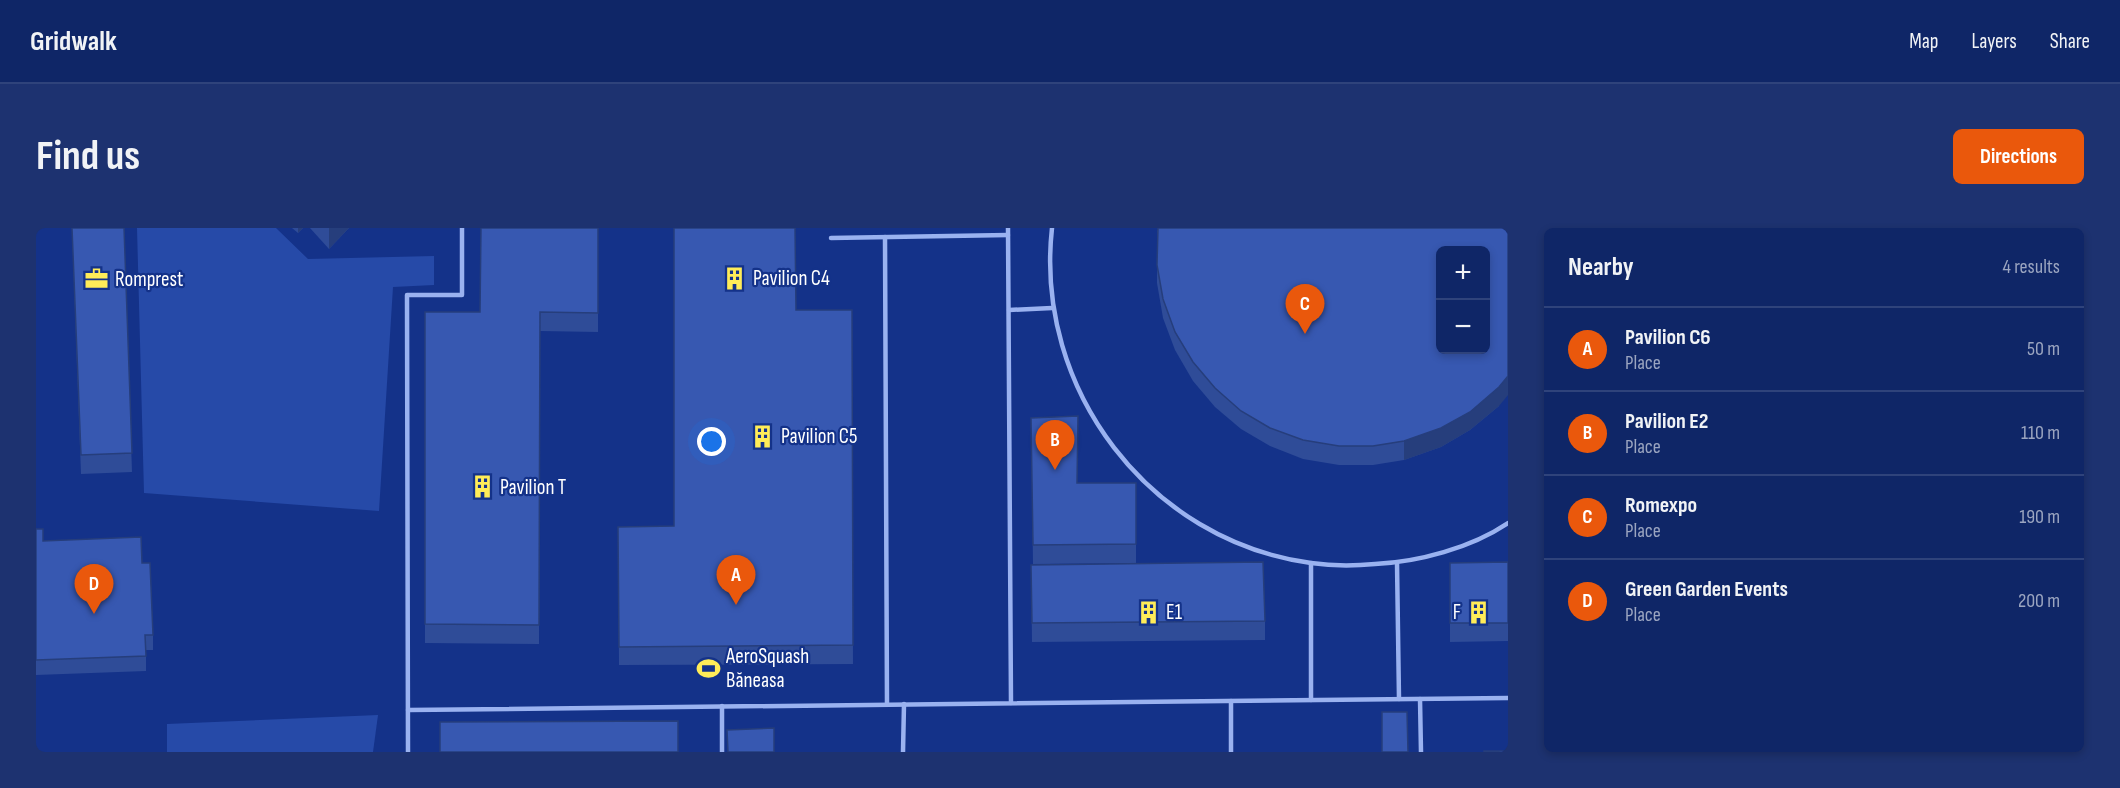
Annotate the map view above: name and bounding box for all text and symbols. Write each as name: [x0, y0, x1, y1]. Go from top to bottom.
text: Gridwalk: [30, 25, 117, 58]
text: Map: [1909, 29, 1938, 54]
text: Layers: [1971, 29, 2017, 54]
text: Share: [2050, 29, 2090, 54]
button: Directions: [1953, 129, 2084, 184]
text: Find us: [36, 131, 140, 182]
map controls: [1436, 246, 1490, 354]
button: +: [1436, 246, 1490, 300]
text: Nearby: [1568, 252, 1634, 283]
text: 4 results: [2003, 255, 2060, 279]
building icon: Pavilion C4: [722, 265, 748, 291]
office icon: Romprest: [84, 266, 110, 292]
place label: Pavilion C4: [753, 266, 830, 291]
place label: Romprest: [115, 267, 183, 292]
pin: C: [1286, 285, 1324, 334]
button: −: [1436, 300, 1490, 354]
text: Pavilion C6: [1625, 324, 1711, 351]
text: A: [1583, 337, 1592, 361]
text: 50 m: [2027, 337, 2060, 361]
text: Place: [1625, 351, 1661, 375]
text: Pavilion E2: [1625, 408, 1708, 435]
pin: B: [1036, 420, 1074, 470]
text: B: [1583, 421, 1592, 445]
text: 110 m: [2021, 421, 2060, 445]
building icon: Pavilion C5: [750, 423, 776, 449]
place label: Pavilion C5: [781, 424, 857, 449]
your location: [697, 427, 726, 456]
text: Place: [1625, 435, 1661, 459]
building icon: Pavilion T: [469, 474, 495, 500]
place label: Pavilion T: [500, 475, 567, 500]
text: Romexpo: [1625, 492, 1697, 519]
text: C: [1582, 505, 1593, 529]
text: 190 m: [2019, 505, 2060, 529]
text: Place: [1625, 519, 1661, 543]
pin: A: [716, 556, 756, 605]
pin: D: [74, 564, 114, 614]
text: Green Garden Events: [1625, 576, 1788, 603]
text: D: [1582, 589, 1593, 613]
text: 200 m: [2018, 589, 2060, 613]
building icon: E1: [1135, 599, 1161, 625]
building icon: F: [1466, 599, 1492, 625]
place label: E1: [1166, 600, 1183, 625]
place label: F: [1453, 600, 1461, 625]
text: Place: [1625, 603, 1661, 627]
place label: AeroSquash Băneasa: [725, 644, 809, 693]
sports icon: AeroSquash Băneasa: [695, 655, 721, 681]

